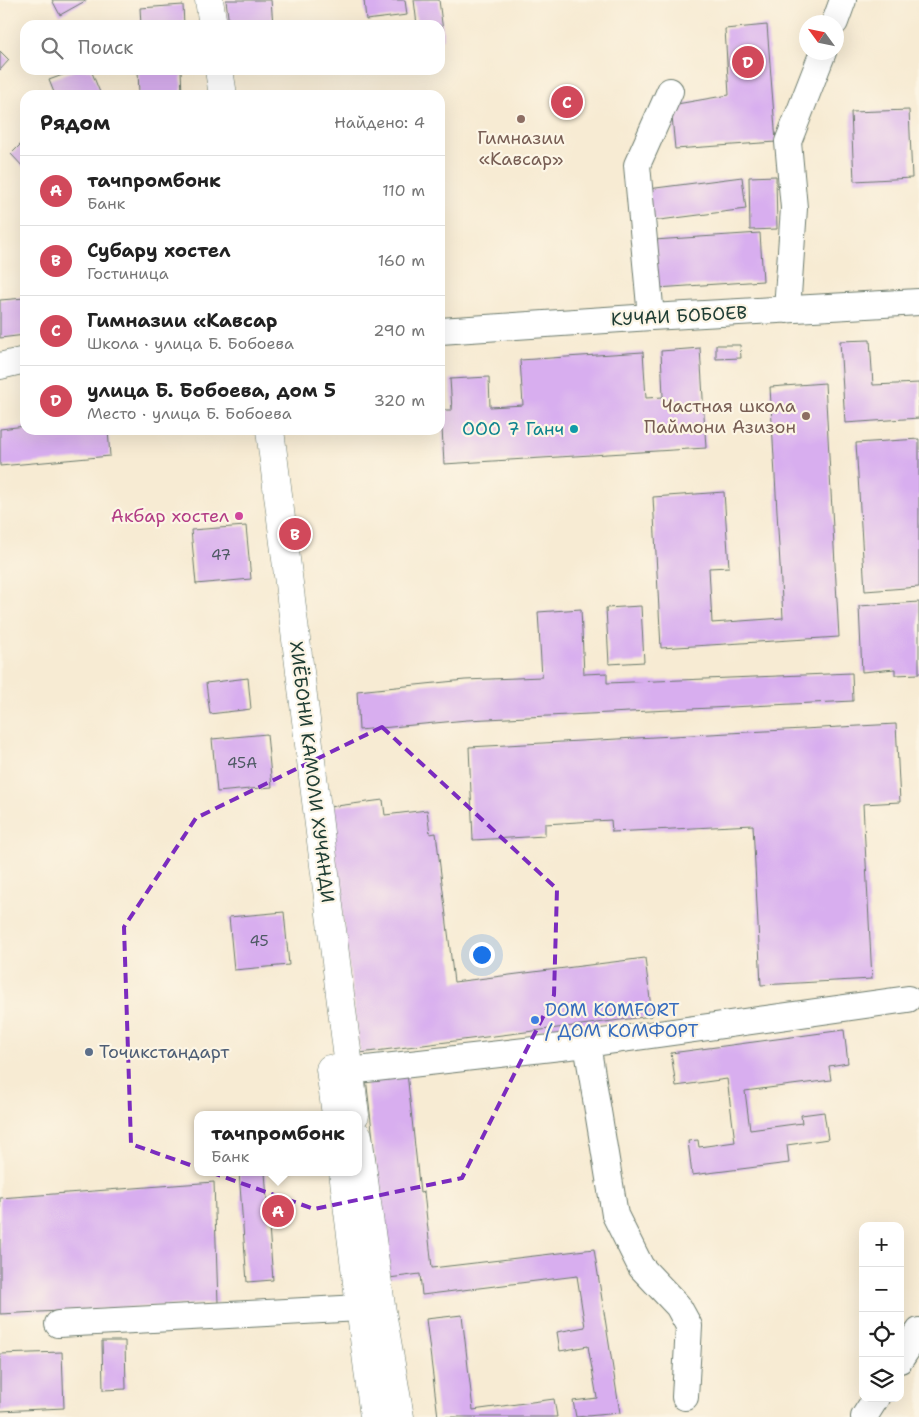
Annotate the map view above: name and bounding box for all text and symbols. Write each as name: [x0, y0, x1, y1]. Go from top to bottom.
north arrow: [799, 15, 844, 60]
search box: [20, 20, 445, 75]
icon: search: [38, 34, 66, 62]
text: Поиск: [78, 35, 133, 60]
pin: D: [732, 43, 764, 81]
pin: C: [551, 83, 583, 121]
text: Рядом: [40, 109, 110, 137]
text: Найдено: 4: [334, 112, 425, 133]
marker: Гимназии «Кавсар»: [515, 113, 527, 125]
place label: Гимназии «Кавсар»: [477, 126, 565, 171]
text: тачпромбонк: [87, 168, 221, 193]
text: A: [50, 180, 62, 201]
text: 110 m: [382, 180, 425, 201]
text: Банк: [87, 193, 125, 214]
text: Субару хостел: [87, 238, 231, 263]
text: B: [51, 250, 61, 271]
text: 160 m: [378, 250, 425, 271]
text: Гостиница: [87, 263, 169, 284]
street label: КУЧАИ БОБОЕВ: [610, 300, 748, 332]
text: Гимназии «Кавсар: [87, 308, 277, 333]
text: C: [51, 320, 61, 341]
text: 290 m: [373, 320, 425, 341]
text: Школа · улица Б. Бобоева: [87, 333, 294, 354]
text: улица Б. Бобоева, дом 5: [87, 378, 336, 403]
text: D: [50, 390, 62, 411]
text: 320 m: [374, 390, 425, 411]
place label: Частная школа Паймони Азизон: [644, 394, 796, 439]
text: Место · улица Б. Бобоева: [87, 403, 292, 424]
marker: Частная школа Паймони Азизон: [800, 410, 812, 422]
place label: ООО 7 Ганч: [462, 417, 564, 441]
marker: ООО 7 Ганч: [568, 423, 580, 435]
place label: Акбар хостел: [111, 504, 229, 528]
marker: Акбар хостел: [233, 510, 245, 522]
pin: B: [279, 515, 311, 553]
house number: 47: [211, 545, 231, 565]
street label: ХИЁБОНИ КАМОЛИ ХУЧАНДИ: [284, 640, 340, 904]
house number: 45А: [227, 753, 257, 773]
house number: 45: [249, 931, 269, 951]
your location: [469, 942, 495, 968]
place label: DOM KOMFORT / ДОМ КОМФОРТ: [545, 998, 699, 1043]
marker: DOM KOMFORT / ДОМ КОМФОРТ: [529, 1014, 541, 1026]
place label: Точикстандарт: [99, 1040, 230, 1064]
marker: Точикстандарт: [83, 1046, 95, 1058]
popup: [194, 1111, 362, 1176]
text: тачпромбонк: [211, 1121, 345, 1146]
text: Банк: [211, 1146, 249, 1167]
pin: A: [262, 1192, 294, 1230]
map controls: [859, 1222, 904, 1402]
button: +: [859, 1222, 904, 1267]
button: −: [859, 1267, 904, 1312]
button: locate: [859, 1312, 904, 1357]
button: layers: [859, 1357, 904, 1402]

